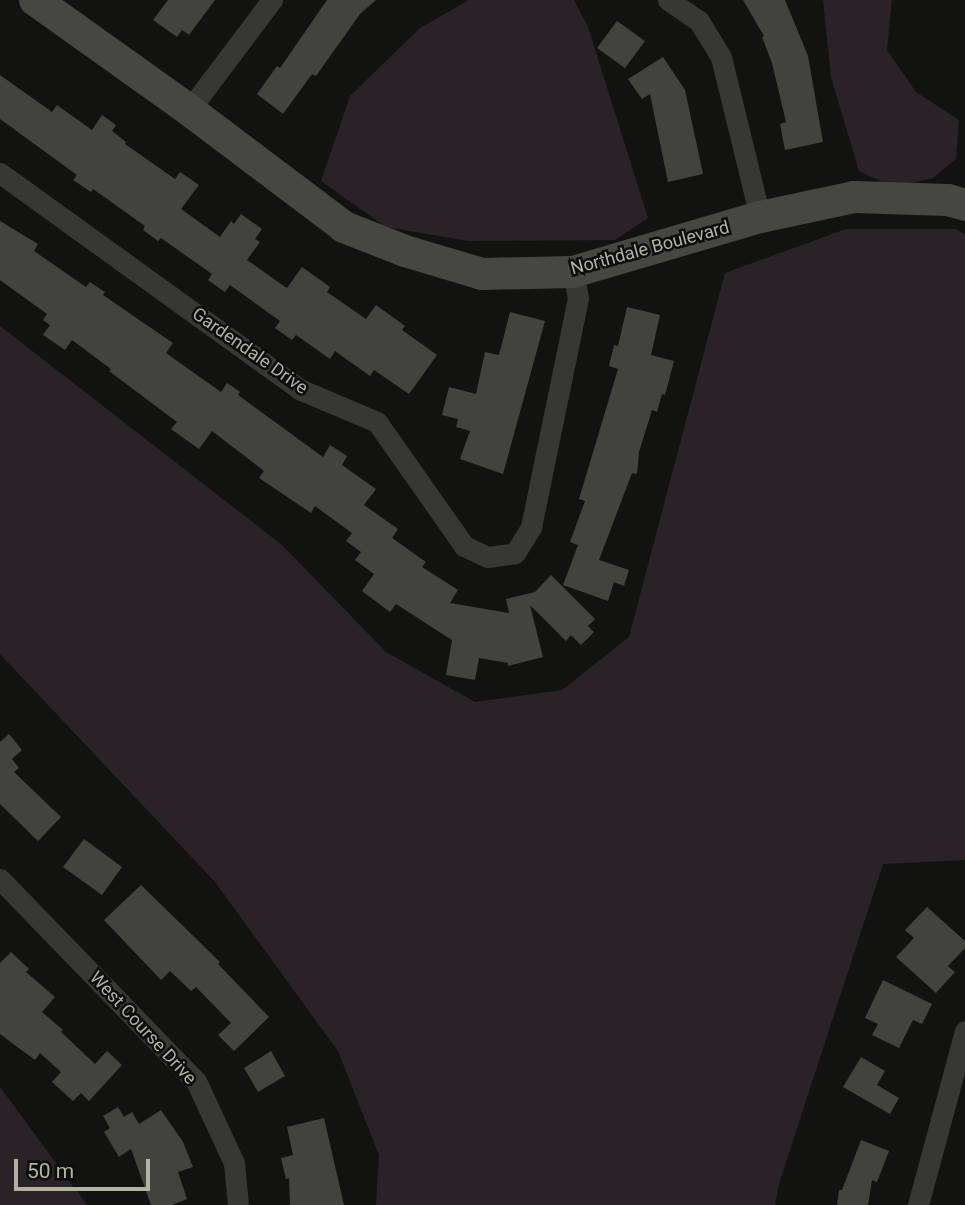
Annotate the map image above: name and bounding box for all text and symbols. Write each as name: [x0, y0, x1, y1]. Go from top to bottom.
street label: Northdale Boulevard: [568, 216, 732, 280]
street label: Gardendale Drive: [188, 303, 312, 399]
street label: West Course Drive: [85, 967, 201, 1089]
scale bar: [18, 1146, 154, 1190]
text: 50 m: [27, 1159, 74, 1183]

